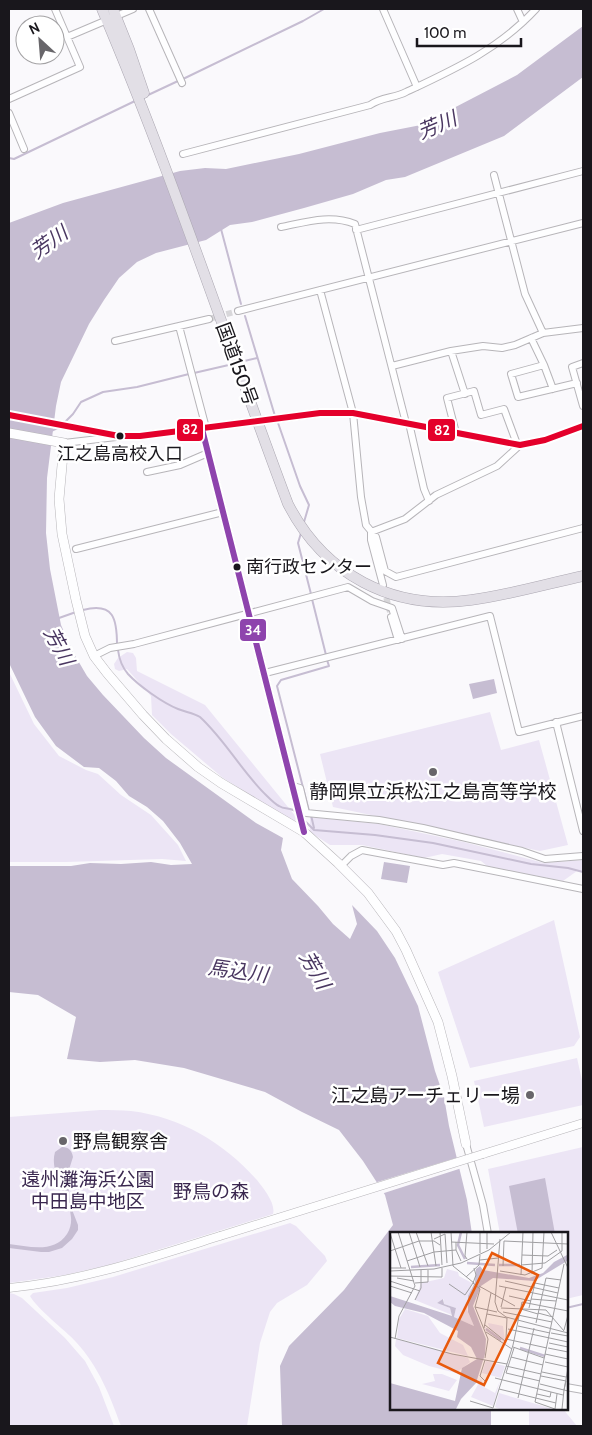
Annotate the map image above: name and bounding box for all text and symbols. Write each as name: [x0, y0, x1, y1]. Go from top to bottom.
north arrow: [15, 15, 65, 65]
scale bar: [417, 15, 521, 47]
text: N: [26, 18, 43, 39]
text: 100 m: [424, 24, 466, 42]
water label: 芳川: [414, 105, 462, 144]
water label: 芳川: [26, 220, 74, 263]
street label: 国道150号: [211, 319, 263, 409]
line badge: 82: [176, 418, 204, 442]
line badge: 82: [427, 418, 456, 442]
text: 82: [182, 420, 198, 438]
text: 82: [434, 421, 450, 439]
marker: 江之島高校入口: [115, 431, 125, 441]
place label: 江之島高校入口: [57, 443, 183, 465]
place label: 南行政センター: [246, 556, 372, 578]
marker: 南行政センター: [232, 562, 242, 572]
line badge: 34: [239, 618, 267, 642]
text: 34: [245, 621, 261, 639]
water label: 芳川: [39, 623, 80, 671]
marker: 静岡県立浜松江之島高等学校: [427, 766, 439, 778]
place label: 静岡県立浜松江之島高等学校: [309, 780, 557, 803]
water label: 芳川: [295, 947, 336, 995]
water label: 馬込川: [207, 955, 271, 987]
place label: 江之島アーチェリー場: [331, 1084, 520, 1107]
marker: 江之島アーチェリー場: [524, 1089, 536, 1101]
place label: 野鳥観察舎: [73, 1130, 168, 1153]
marker: 野鳥観察舎: [57, 1135, 69, 1147]
park label: 遠州灘海浜公園 中田島中地区: [21, 1168, 155, 1213]
park label: 野鳥の森: [173, 1180, 249, 1203]
inset map: [390, 1232, 567, 1410]

